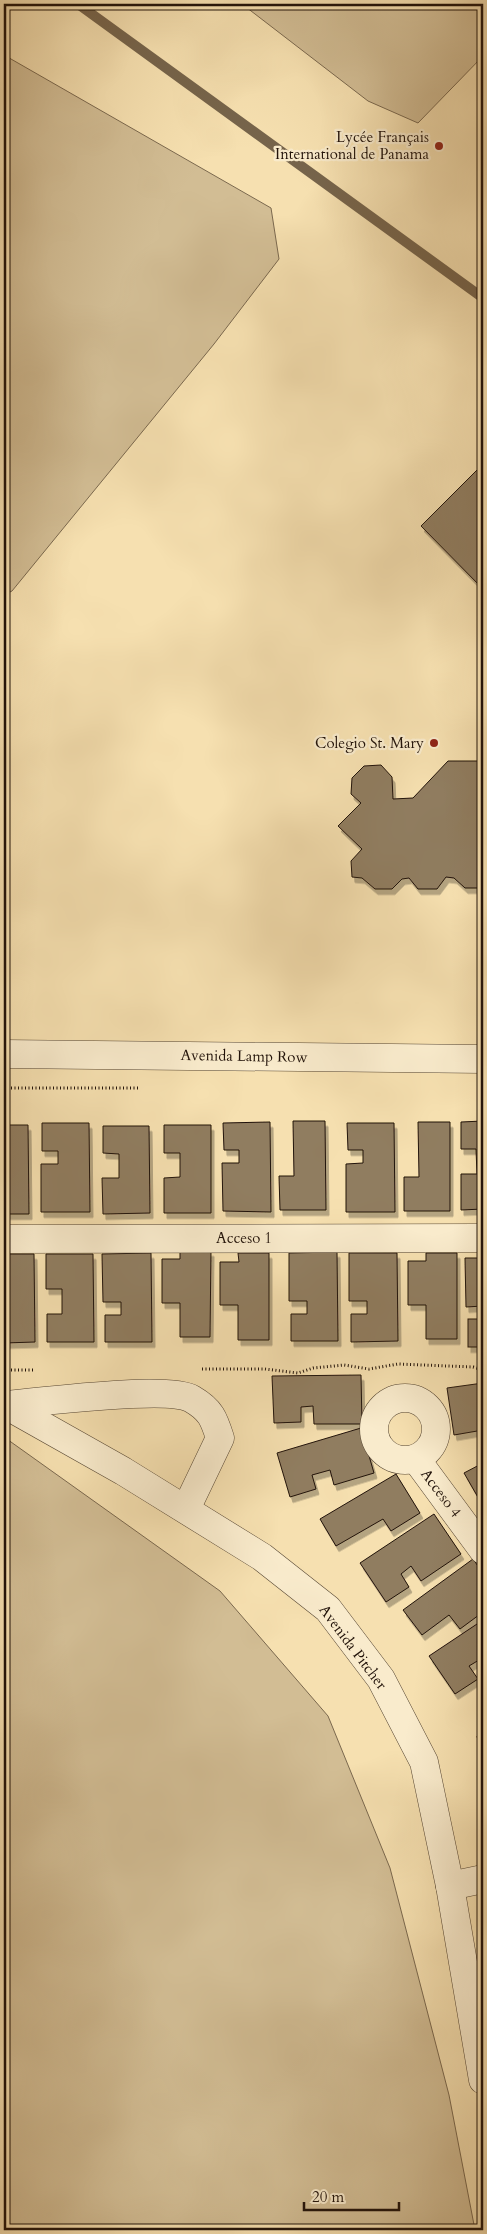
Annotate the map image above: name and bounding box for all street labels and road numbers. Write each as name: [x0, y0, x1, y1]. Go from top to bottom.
street label: Avenida Lamp Row: [180, 1045, 308, 1067]
street label: Acceso 1: [216, 1228, 272, 1248]
street label: Acceso 4: [416, 1465, 466, 1522]
street label: Avenida Pitcher: [314, 1600, 392, 1694]

